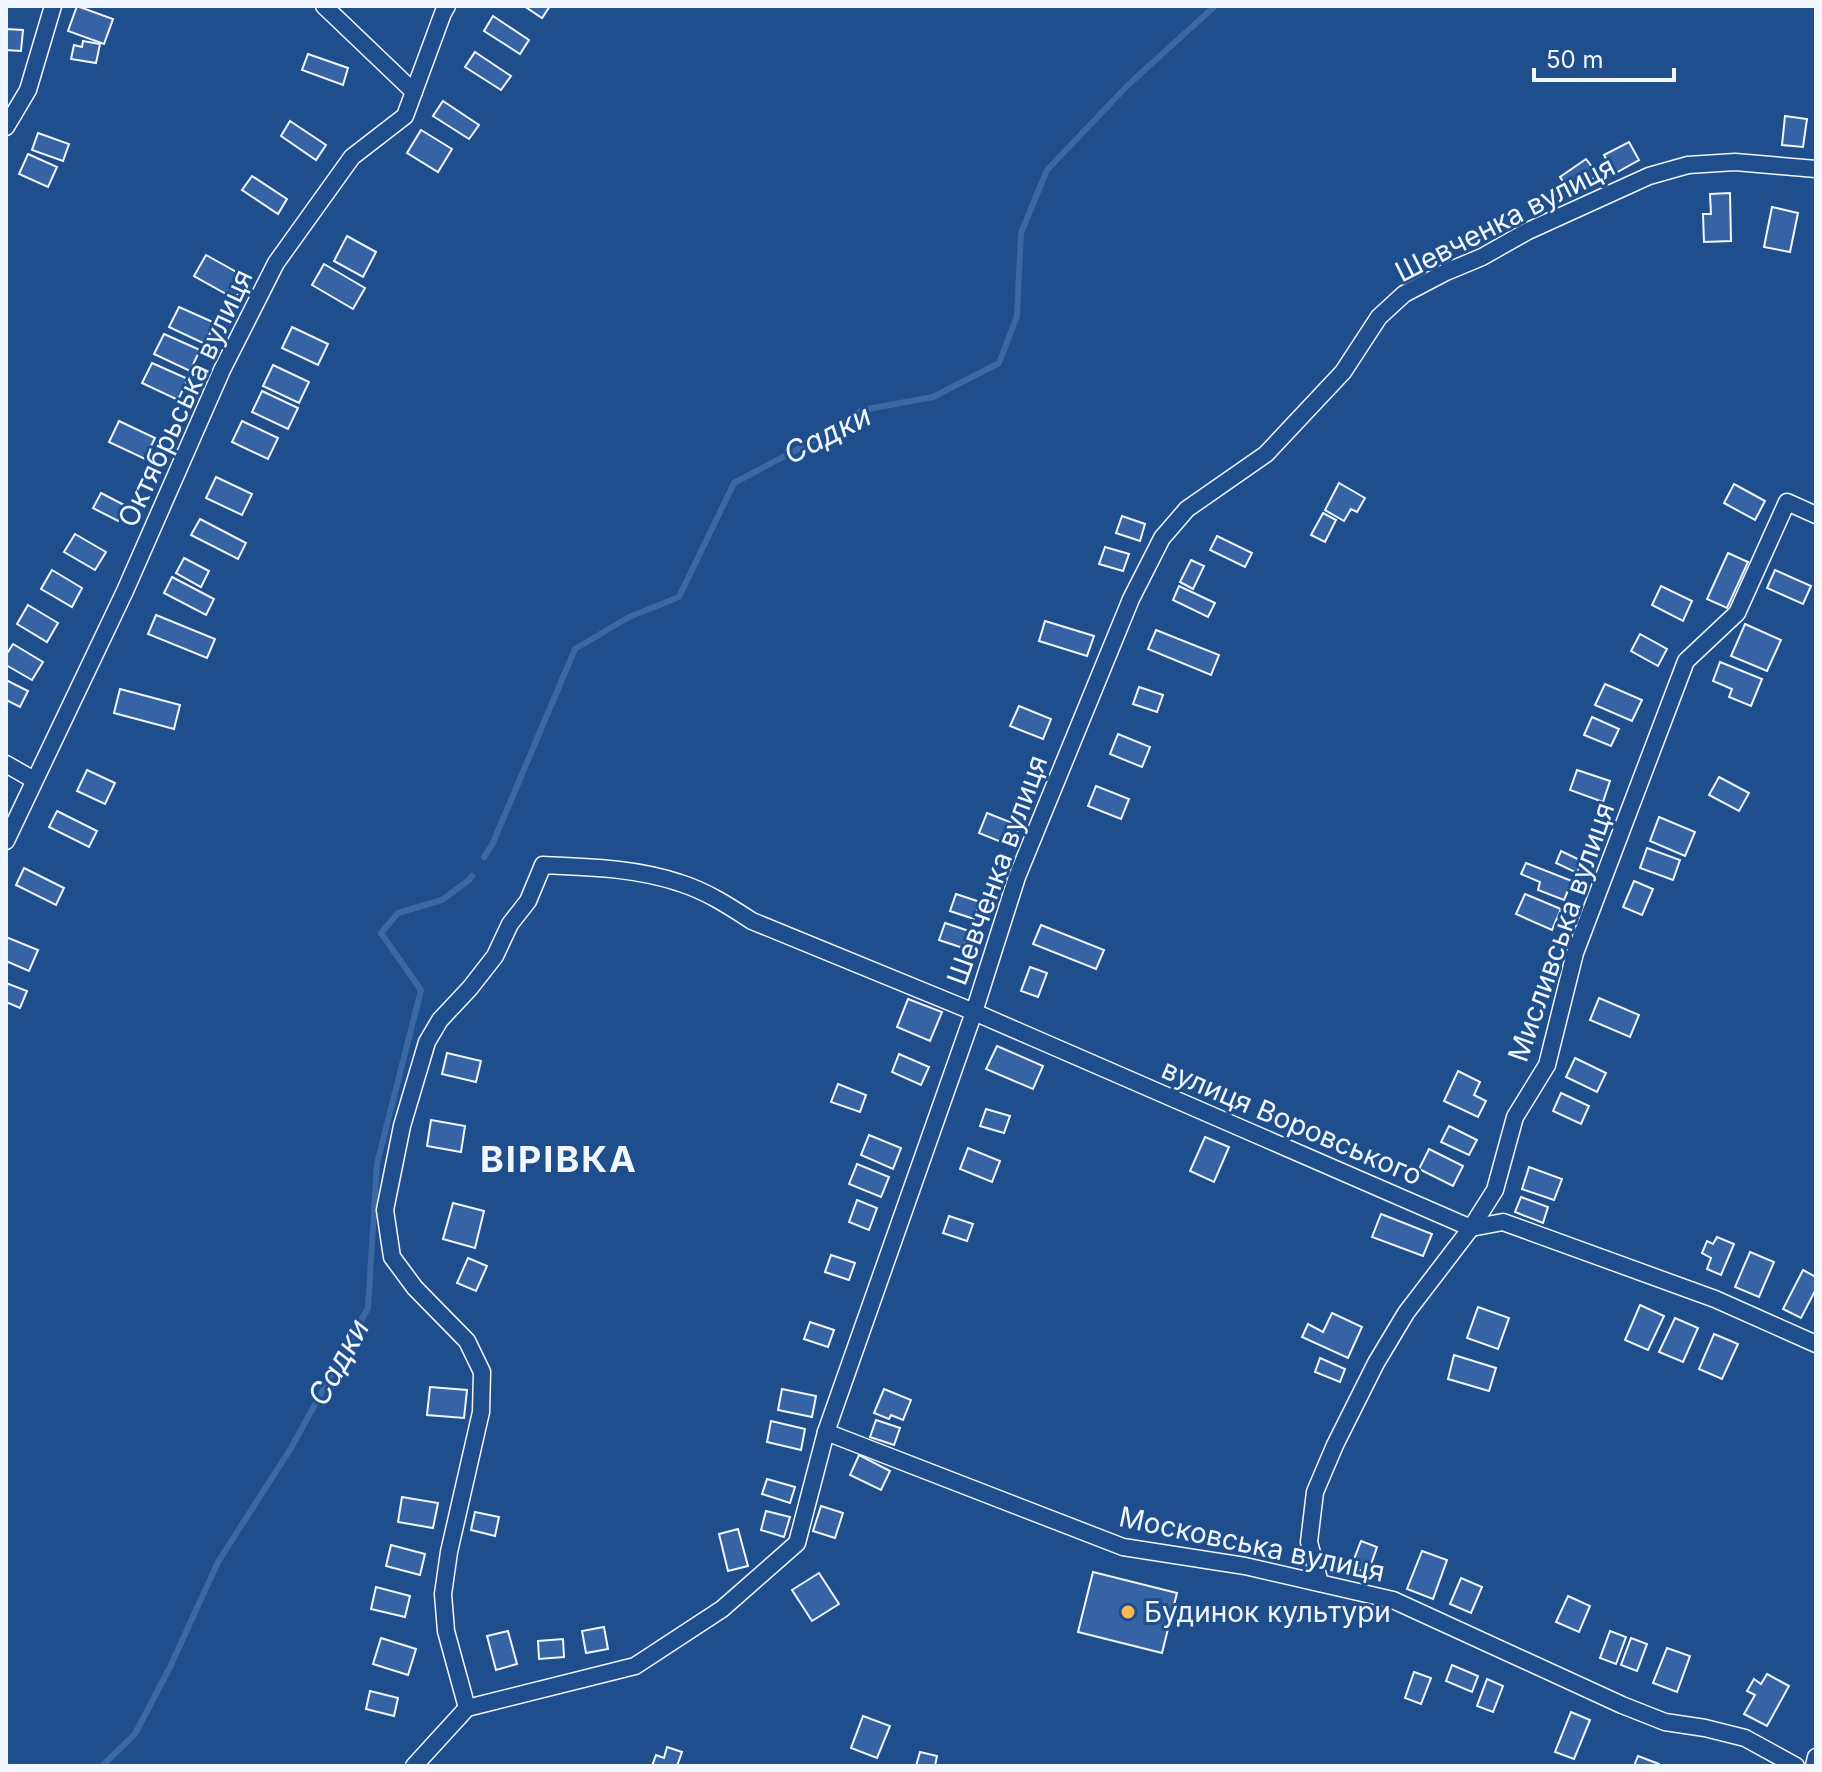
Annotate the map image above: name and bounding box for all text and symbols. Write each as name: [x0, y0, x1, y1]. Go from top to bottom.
scale bar: [1534, 32, 1674, 82]
text: 50 m: [1546, 45, 1604, 74]
street label: Шевченка вулиця: [1389, 149, 1621, 289]
street label: Октябрьська вулиця: [110, 264, 260, 532]
water label: Садки: [777, 397, 877, 471]
street label: Шевченка вулиця: [940, 750, 1054, 990]
street label: Мисливська вулиця: [1501, 798, 1621, 1066]
street label: вулиця Воровського: [1157, 1052, 1427, 1192]
district label: ВІРІВКА: [480, 1137, 638, 1181]
water label: Садки: [300, 1312, 376, 1412]
street label: Московська вулиця: [1116, 1499, 1388, 1589]
place label: Будинок культури: [1144, 1595, 1391, 1629]
marker: Будинок культури: [1119, 1603, 1137, 1621]

